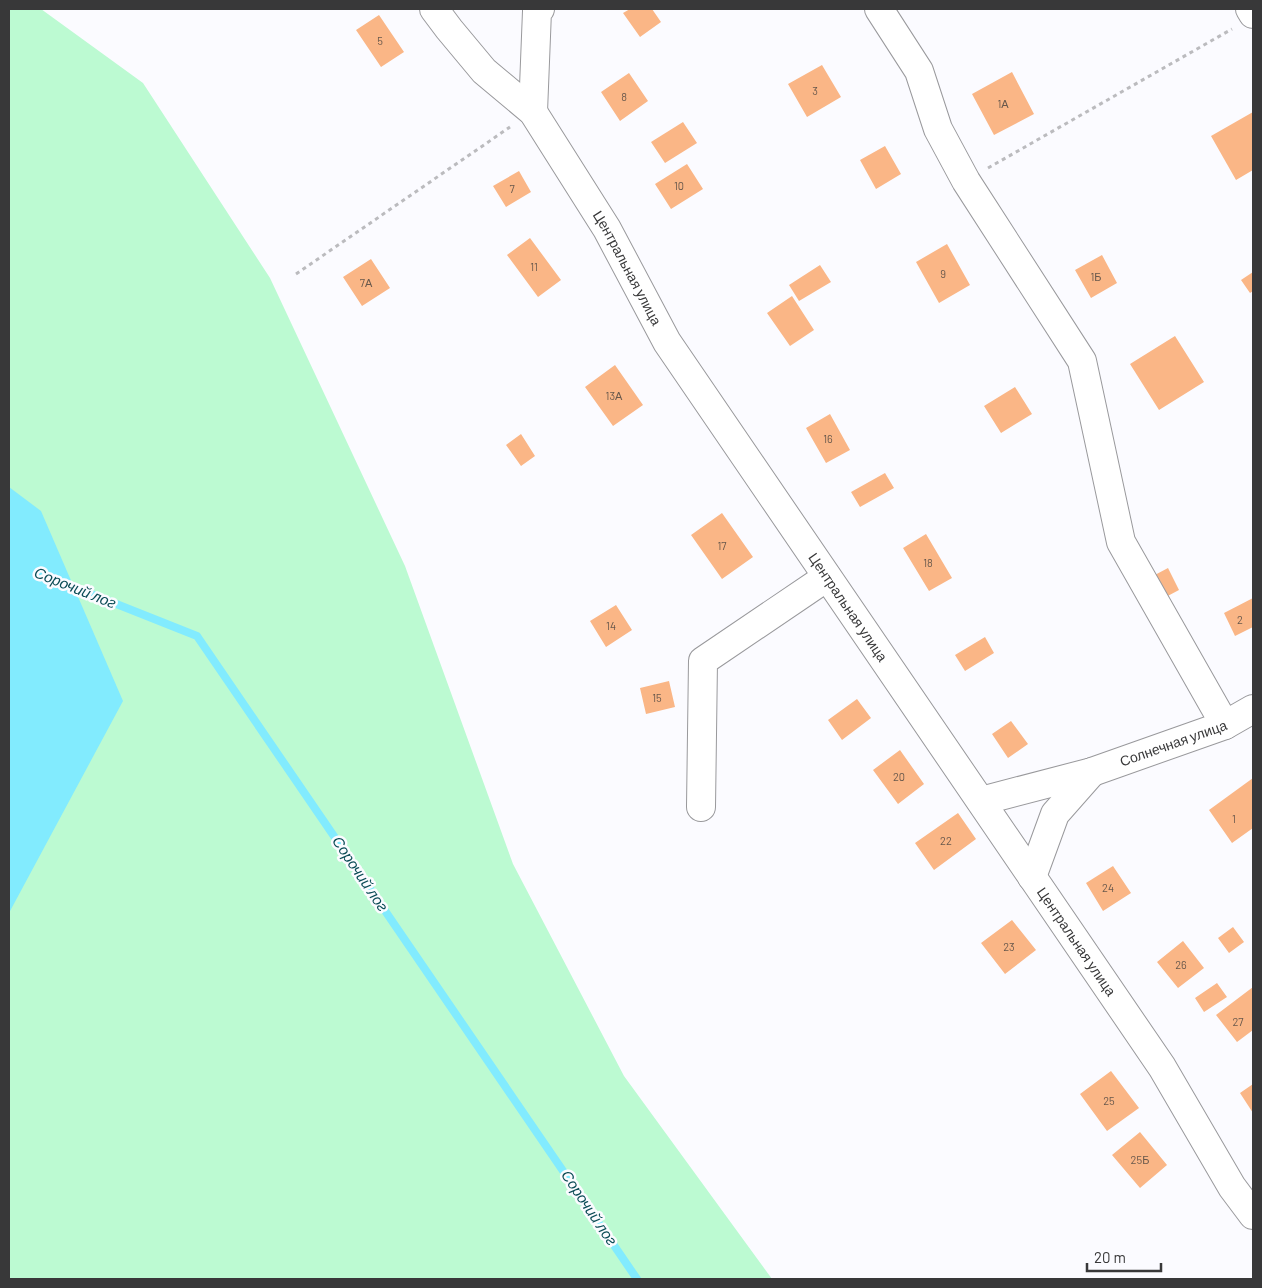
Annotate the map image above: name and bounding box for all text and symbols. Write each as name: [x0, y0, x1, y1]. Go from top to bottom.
house number: 5: [377, 34, 383, 47]
house number: 3: [812, 84, 818, 97]
house number: 8: [621, 90, 627, 103]
house number: 1А: [997, 97, 1009, 110]
house number: 10: [674, 179, 684, 192]
house number: 7: [509, 182, 515, 195]
street label: Центральная улица: [590, 207, 666, 328]
house number: 11: [530, 260, 538, 273]
house number: 9: [940, 267, 946, 280]
house number: 1Б: [1090, 270, 1102, 283]
house number: 7А: [360, 276, 373, 289]
house number: 13А: [606, 389, 623, 402]
house number: 16: [823, 432, 833, 445]
house number: 17: [717, 539, 727, 552]
street label: Центральная улица: [805, 549, 892, 665]
house number: 18: [923, 556, 933, 569]
water label: Сорочий лог: [32, 562, 120, 612]
house number: 2: [1237, 613, 1243, 626]
house number: 14: [606, 619, 616, 632]
house number: 15: [652, 691, 662, 704]
street label: Солнечная улица: [1117, 716, 1229, 770]
house number: 20: [893, 770, 905, 783]
house number: 1: [1232, 812, 1236, 825]
water label: Сорочий лог: [329, 832, 393, 915]
house number: 22: [940, 834, 952, 847]
house number: 24: [1102, 881, 1114, 894]
street label: Центральная улица: [1034, 884, 1120, 999]
house number: 23: [1003, 940, 1015, 953]
house number: 26: [1175, 958, 1187, 971]
house number: 27: [1232, 1015, 1244, 1028]
house number: 25: [1103, 1094, 1115, 1107]
house number: 25Б: [1131, 1153, 1149, 1166]
water label: Сорочий лог: [558, 1166, 622, 1249]
scale bar: [1087, 1240, 1161, 1272]
text: 20 m: [1094, 1248, 1126, 1266]

